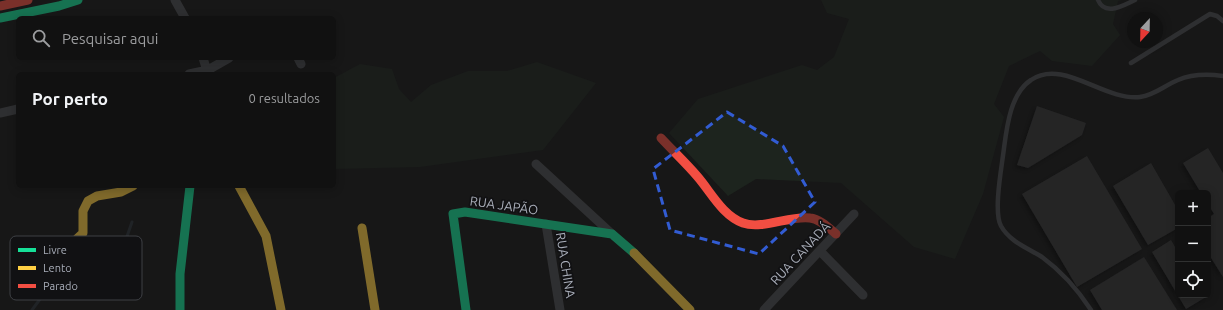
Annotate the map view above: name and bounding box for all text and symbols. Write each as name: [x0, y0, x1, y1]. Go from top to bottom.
north arrow: [1127, 12, 1163, 48]
search box: [16, 16, 336, 60]
icon: search: [30, 27, 52, 49]
text: Pesquisar aqui: [62, 30, 158, 47]
text: Por perto: [32, 89, 108, 108]
text: 0 resultados: [249, 91, 320, 105]
map controls: [1175, 190, 1211, 298]
button: +: [1175, 190, 1211, 226]
street label: RUA JAPÃO: [469, 193, 539, 217]
street label: RUA CANADÁ: [767, 218, 833, 287]
button: −: [1175, 226, 1211, 262]
street label: RUA CHINA: [554, 231, 578, 299]
legend: [10, 236, 142, 300]
text: Livre: [43, 244, 67, 256]
text: Lento: [43, 262, 72, 274]
button: locate: [1175, 262, 1211, 298]
text: Parado: [43, 280, 78, 292]

